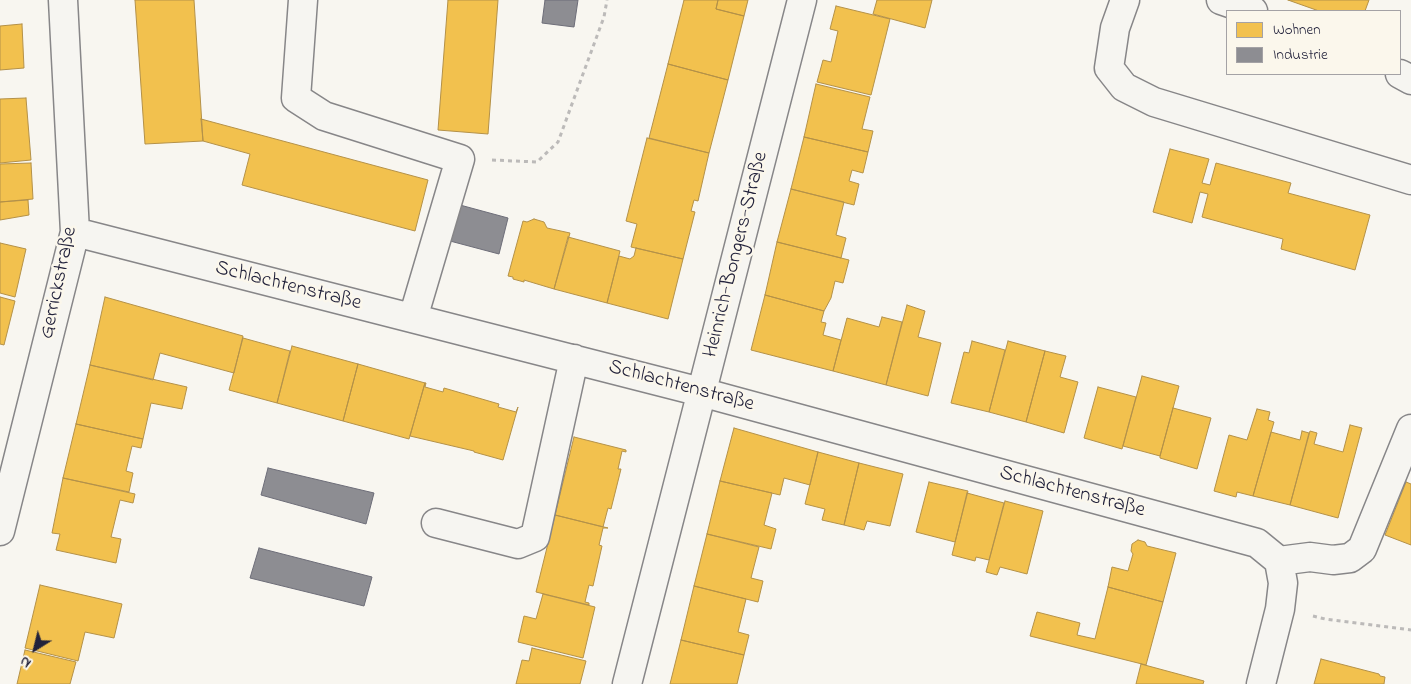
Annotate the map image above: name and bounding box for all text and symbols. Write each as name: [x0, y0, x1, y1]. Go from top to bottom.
legend: [1226, 10, 1401, 75]
text: Wohnen: [1273, 19, 1321, 41]
text: Industrie: [1273, 44, 1328, 66]
street label: Heinrich-Bongers-Straße: [699, 149, 775, 361]
street label: Gerrickstraße: [36, 225, 84, 341]
street label: Schlachtenstraße: [212, 257, 364, 317]
street label: Schlachtenstraße: [605, 355, 757, 419]
street label: Schlachtenstraße: [996, 461, 1148, 525]
north arrow: [10, 624, 60, 674]
text: N: [16, 650, 36, 673]

